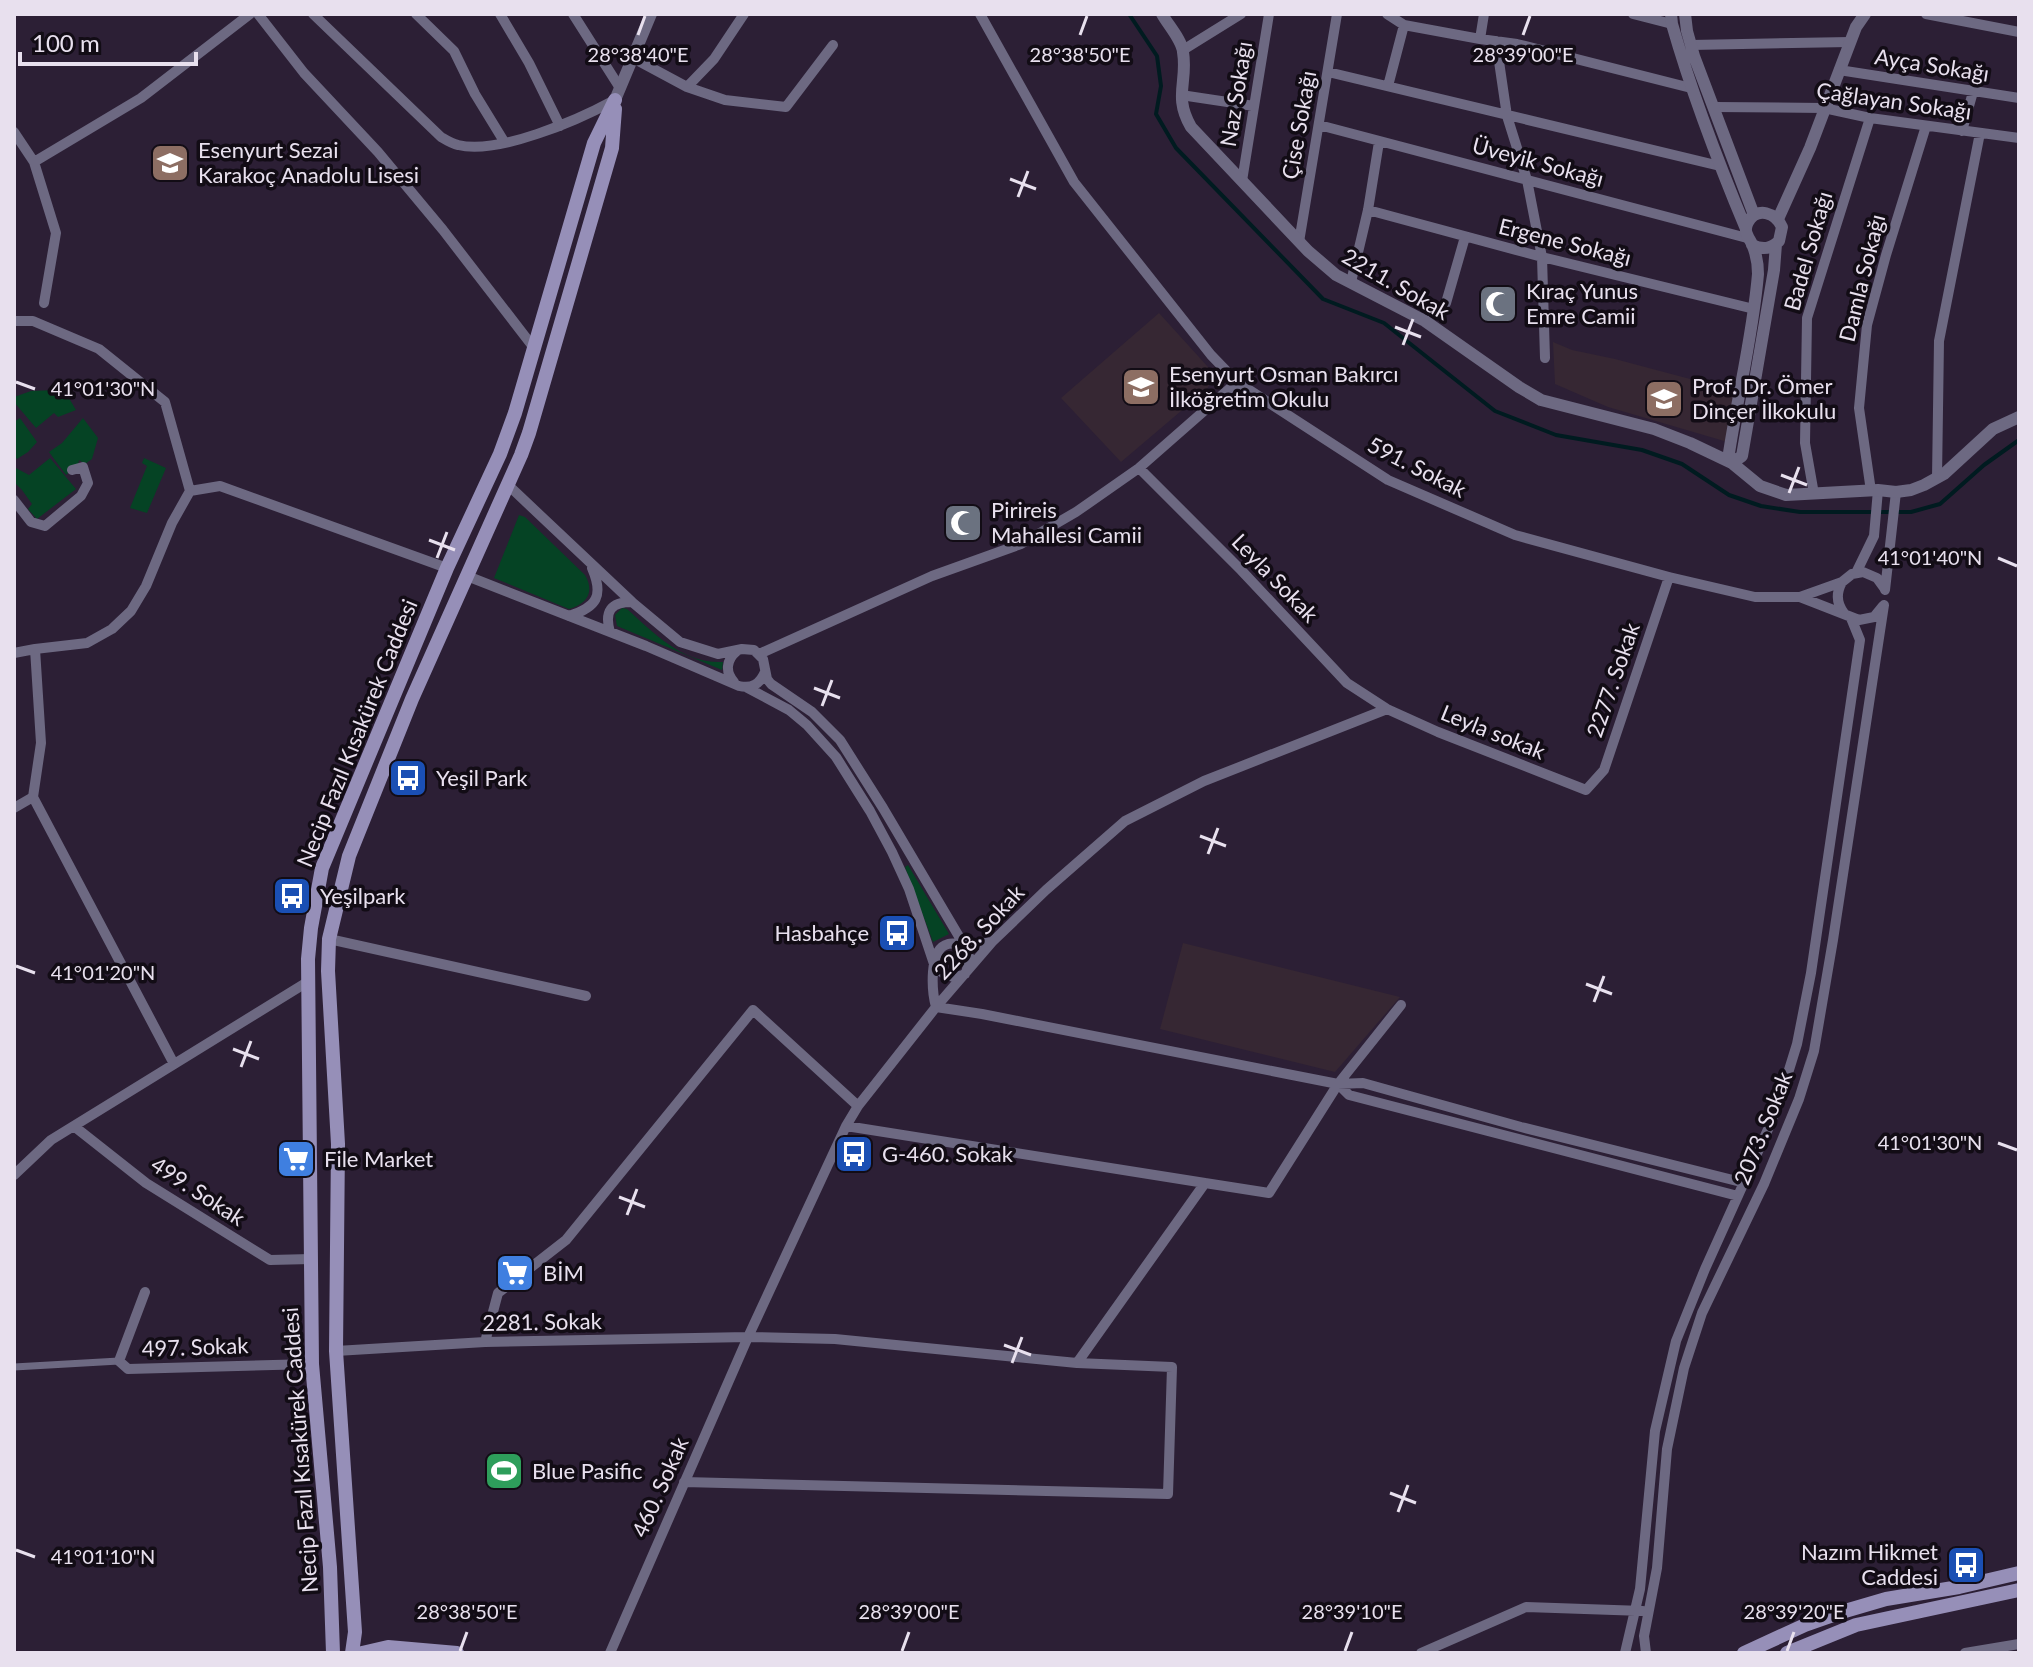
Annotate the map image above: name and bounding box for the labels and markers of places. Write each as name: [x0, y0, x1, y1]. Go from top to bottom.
place label: Esenyurt Sezai Karakoç Anadolu Lisesi: [198, 136, 419, 188]
school or university icon: Esenyurt Sezai Karakoç Anadolu Lisesi: [149, 142, 191, 184]
place label: Kıraç Yunus Emre Camii: [1526, 277, 1638, 329]
mosque icon: Kıraç Yunus Emre Camii: [1477, 283, 1519, 325]
place label: Esenyurt Osman Bakırcı İlköğretim Okulu: [1169, 360, 1399, 412]
school or university icon: Esenyurt Osman Bakırcı İlköğretim Okulu: [1120, 366, 1162, 408]
place label: Prof. Dr. Ömer Dinçer İlkokulu: [1692, 372, 1836, 424]
school or university icon: Prof. Dr. Ömer Dinçer İlkokulu: [1643, 378, 1685, 420]
place label: Pirireis Mahallesi Camii: [991, 496, 1142, 548]
mosque icon: Pirireis Mahallesi Camii: [942, 502, 984, 544]
bus stop icon: Yeşil Park: [387, 757, 429, 799]
place label: Yeşil Park: [436, 764, 528, 791]
bus stop icon: Yeşilpark: [271, 875, 313, 917]
place label: Yeşilpark: [320, 882, 406, 909]
bus stop icon: Hasbahçe: [876, 912, 918, 954]
place label: Hasbahçe: [775, 919, 869, 946]
bus stop icon: G-460. Sokak: [833, 1133, 875, 1175]
supermarket icon: File Market: [275, 1138, 317, 1180]
place label: G-460. Sokak: [882, 1140, 1014, 1167]
place label: File Market: [324, 1145, 433, 1172]
supermarket icon: BİM: [494, 1252, 536, 1294]
place label: BİM: [543, 1259, 584, 1286]
sports icon: Blue Pasific: [483, 1450, 525, 1492]
place label: Blue Pasific: [532, 1457, 642, 1484]
place label: Nazım Hikmet Caddesi: [1801, 1538, 1938, 1590]
bus stop icon: Nazım Hikmet Caddesi: [1945, 1544, 1987, 1586]

